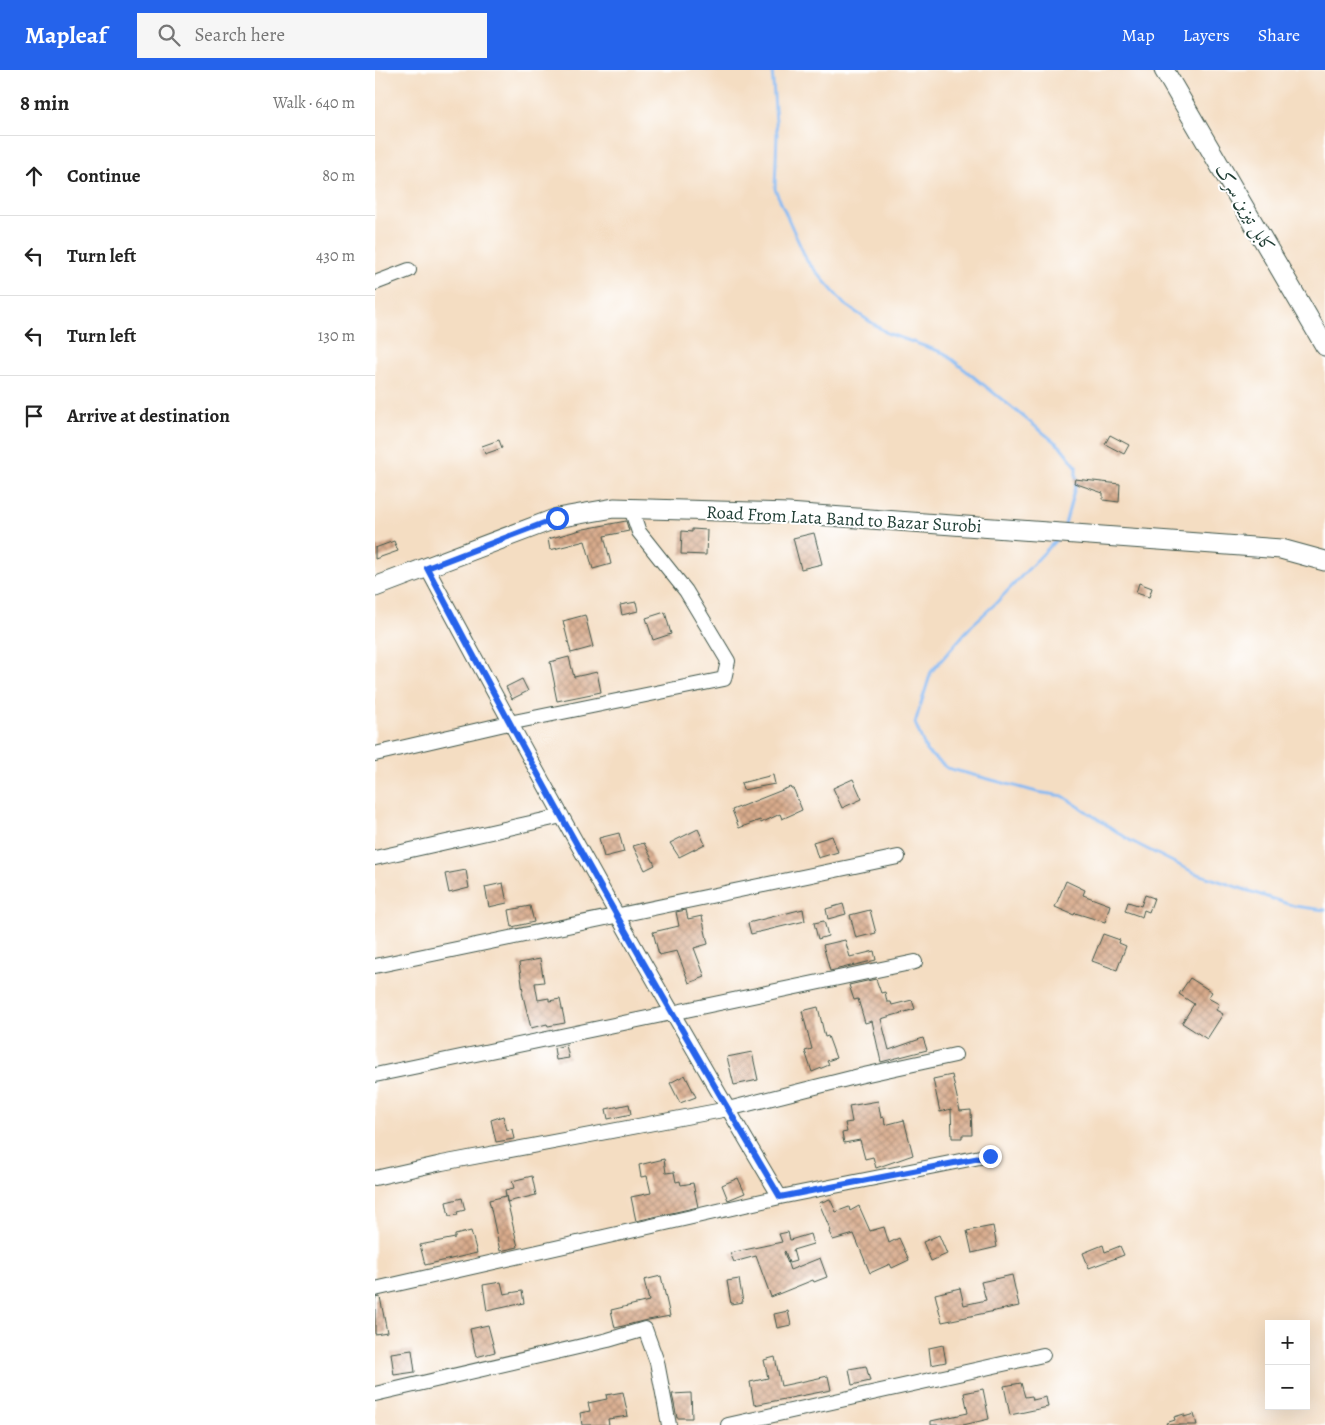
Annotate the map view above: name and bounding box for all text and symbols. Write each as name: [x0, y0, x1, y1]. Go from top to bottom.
search box: [137, 13, 487, 58]
text: Mapleaf: [25, 19, 107, 51]
icon: search: [155, 21, 183, 49]
text: Search here: [195, 22, 285, 48]
text: Map: [1122, 23, 1155, 47]
text: Layers: [1183, 23, 1230, 47]
text: Share: [1258, 23, 1300, 47]
text: 8 min: [20, 89, 69, 117]
text: Walk · 640 m: [273, 92, 355, 114]
street label: کابل تیزین سرک: [1209, 159, 1280, 257]
icon: ahead: [20, 162, 48, 190]
text: Continue: [67, 163, 141, 189]
text: 80 m: [322, 165, 355, 187]
icon: left: [20, 242, 48, 270]
text: Turn left: [67, 243, 136, 269]
text: 430 m: [316, 245, 355, 267]
icon: left: [20, 322, 48, 350]
text: Turn left: [67, 323, 136, 349]
text: 130 m: [318, 325, 355, 347]
icon: arrive: [20, 402, 48, 430]
text: Arrive at destination: [67, 403, 230, 429]
street label: Road From Lata Band to Bazar Surobi: [706, 500, 982, 538]
route start: [546, 507, 569, 530]
route end: [979, 1145, 1002, 1168]
map controls: [1265, 1320, 1310, 1410]
button: +: [1265, 1320, 1310, 1365]
button: −: [1265, 1365, 1310, 1410]

